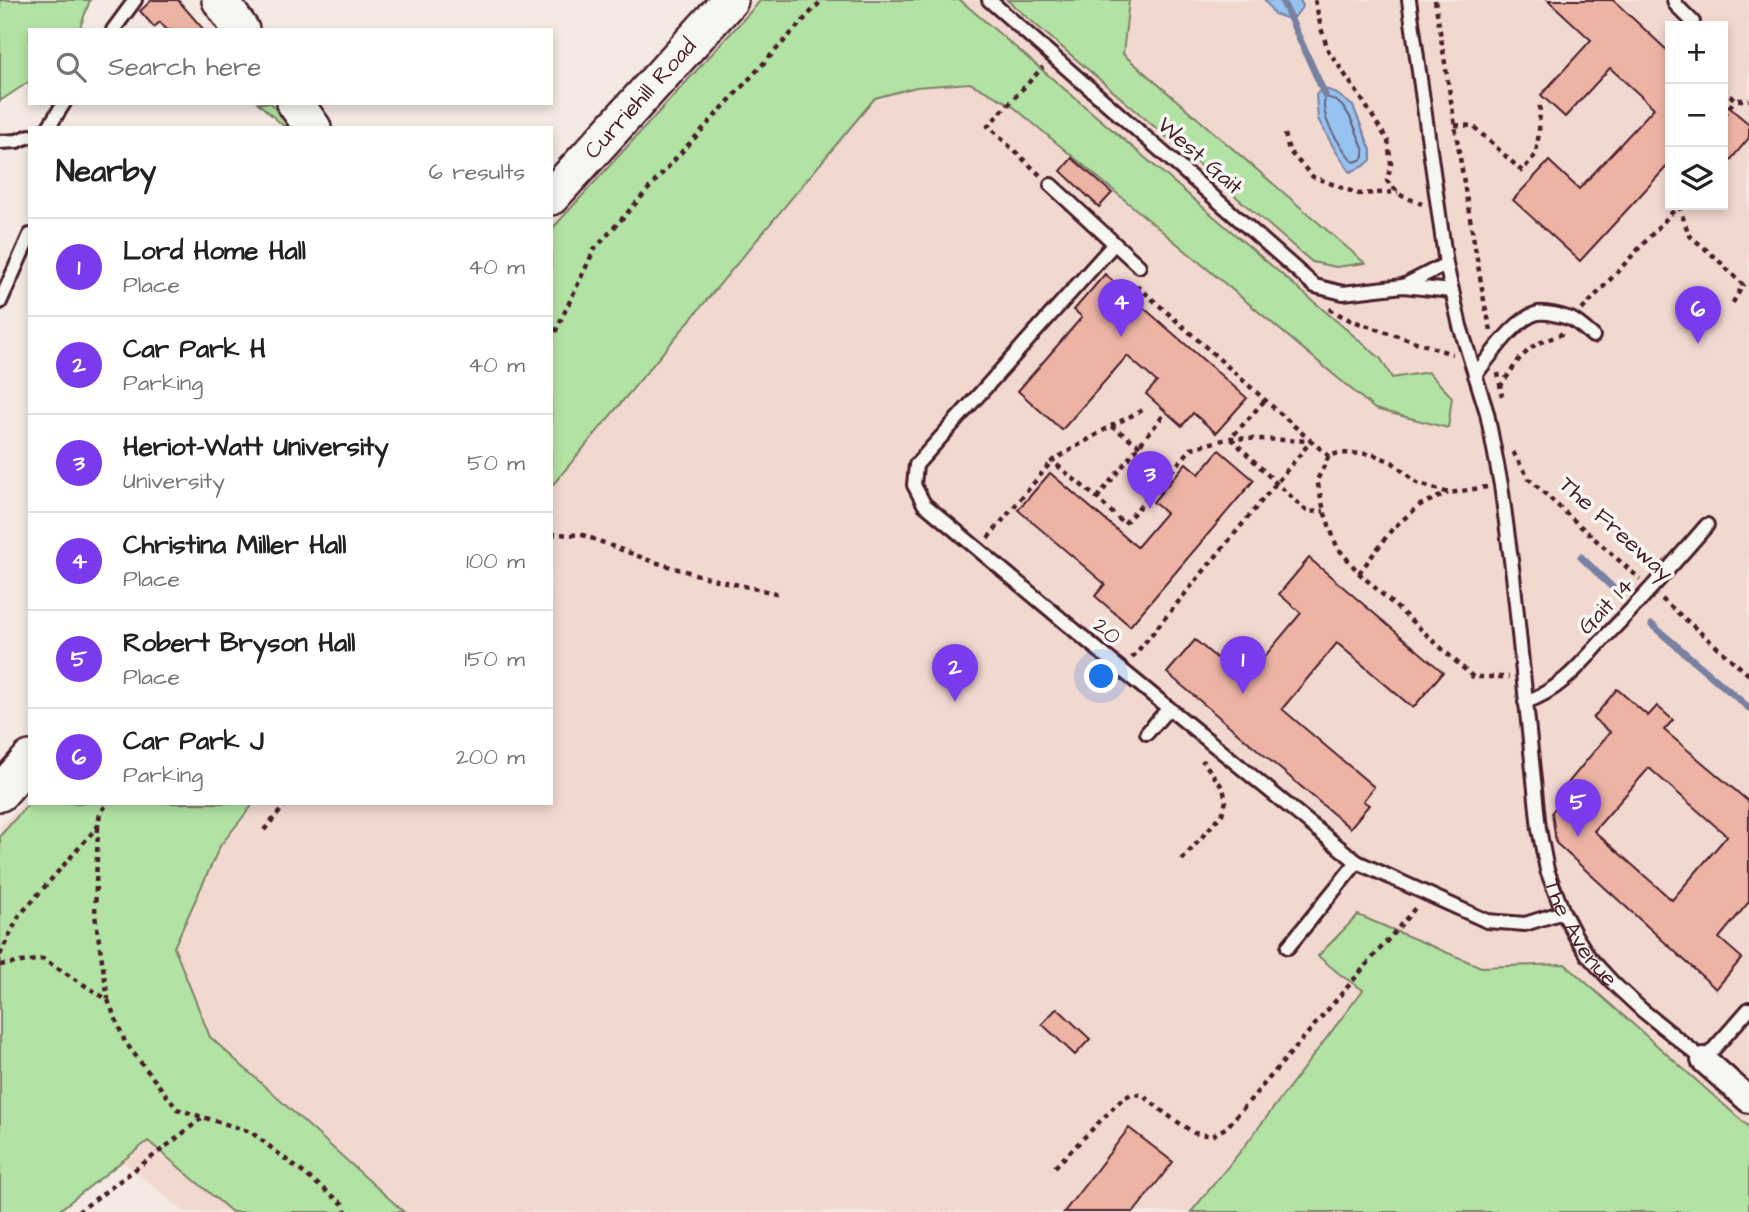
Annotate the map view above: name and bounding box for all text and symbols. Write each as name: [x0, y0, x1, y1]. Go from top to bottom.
map controls: [1665, 21, 1728, 210]
button: +: [1665, 21, 1728, 84]
search box: [28, 28, 553, 105]
street label: Curriehill Road: [577, 31, 704, 166]
icon: search: [52, 48, 90, 86]
text: Search here: [108, 49, 261, 85]
button: −: [1665, 84, 1728, 147]
street label: West Gait: [1150, 110, 1250, 203]
button: layers: [1665, 147, 1728, 210]
text: Nearby: [56, 151, 156, 193]
text: 6 results: [429, 156, 525, 188]
text: Lord Home Hall: [123, 233, 306, 269]
text: 1: [78, 251, 80, 283]
text: 40 m: [468, 251, 525, 283]
text: Place: [123, 269, 180, 301]
pin: 4: [1098, 279, 1144, 337]
pin: 6: [1675, 286, 1721, 344]
text: Car Park H: [123, 331, 266, 367]
text: 2: [72, 349, 86, 381]
text: 40 m: [468, 349, 525, 381]
text: Parking: [123, 367, 203, 399]
text: Heriot-Watt University: [123, 429, 389, 465]
text: 3: [73, 447, 85, 479]
text: 50 m: [467, 447, 525, 479]
pin: 3: [1127, 451, 1173, 509]
text: University: [123, 465, 225, 497]
street label: The Freeway: [1551, 469, 1680, 590]
text: Christina Miller Hall: [123, 527, 346, 563]
text: 4: [71, 545, 87, 577]
text: 100 m: [466, 545, 525, 577]
text: Place: [123, 563, 180, 595]
street label: Gait 14: [1571, 570, 1641, 642]
street label: 20: [1086, 610, 1128, 652]
text: Robert Bryson Hall: [123, 625, 355, 661]
pin: 1: [1220, 636, 1266, 694]
text: 5: [71, 643, 87, 675]
text: 150 m: [464, 643, 525, 675]
pin: 2: [932, 644, 978, 702]
your location: [1084, 659, 1118, 693]
text: Place: [123, 661, 180, 693]
text: Car Park J: [123, 723, 264, 759]
text: 6: [72, 741, 86, 773]
text: 200 m: [456, 741, 525, 773]
text: Parking: [123, 759, 203, 791]
pin: 5: [1555, 779, 1601, 837]
street label: The Avenue: [1536, 874, 1625, 994]

